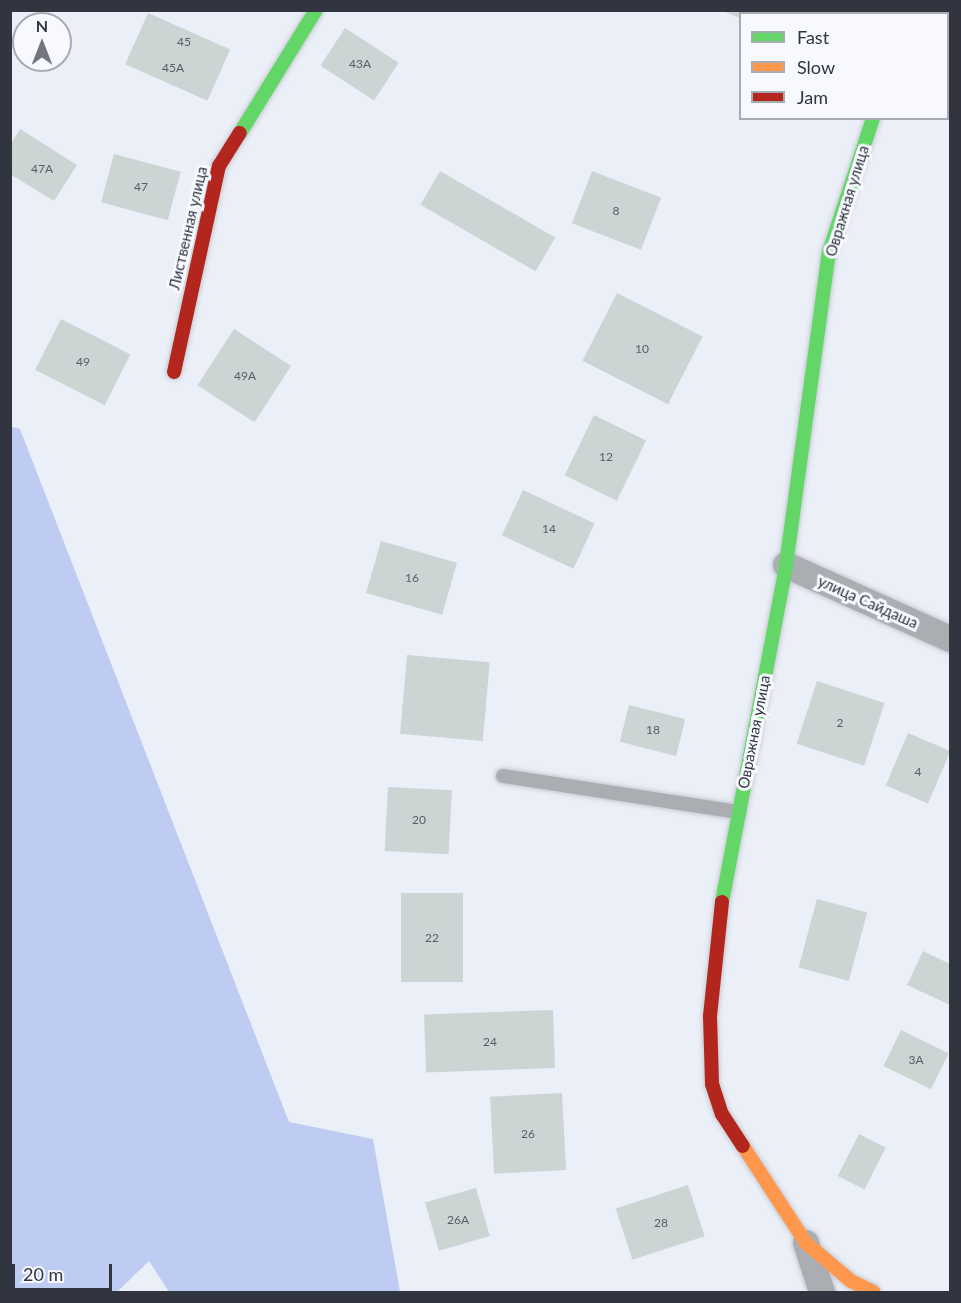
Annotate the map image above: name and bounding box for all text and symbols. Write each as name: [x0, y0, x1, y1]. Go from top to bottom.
north arrow: [12, 12, 72, 72]
legend: [739, 12, 949, 120]
text: N: [36, 16, 48, 35]
text: Fast: [797, 26, 829, 48]
house number: 45: [177, 35, 191, 49]
text: Slow: [797, 56, 835, 78]
house number: 43А: [349, 57, 371, 71]
house number: 45А: [162, 61, 184, 75]
text: Jam: [797, 86, 828, 108]
street label: Овражная улица: [822, 143, 872, 259]
house number: 47А: [31, 162, 53, 176]
street label: Лиственная улица: [165, 165, 211, 291]
house number: 47: [134, 180, 148, 194]
house number: 8: [613, 204, 619, 218]
house number: 10: [635, 342, 649, 356]
house number: 49: [76, 355, 90, 369]
house number: 49А: [234, 369, 256, 383]
house number: 12: [599, 450, 613, 464]
house number: 14: [542, 522, 556, 536]
house number: 16: [405, 571, 419, 585]
street label: улица Сайдаша: [815, 572, 921, 632]
street label: Овражная улица: [734, 674, 774, 790]
house number: 2: [837, 716, 843, 730]
house number: 18: [646, 723, 660, 737]
house number: 4: [915, 765, 921, 779]
house number: 20: [412, 813, 426, 827]
house number: 22: [425, 931, 439, 945]
house number: 24: [483, 1035, 497, 1049]
house number: 3А: [908, 1053, 924, 1067]
house number: 26: [521, 1127, 535, 1141]
house number: 26А: [447, 1213, 469, 1227]
house number: 28: [654, 1216, 668, 1230]
scale bar: [15, 1252, 116, 1290]
text: 20 m: [23, 1263, 63, 1285]

